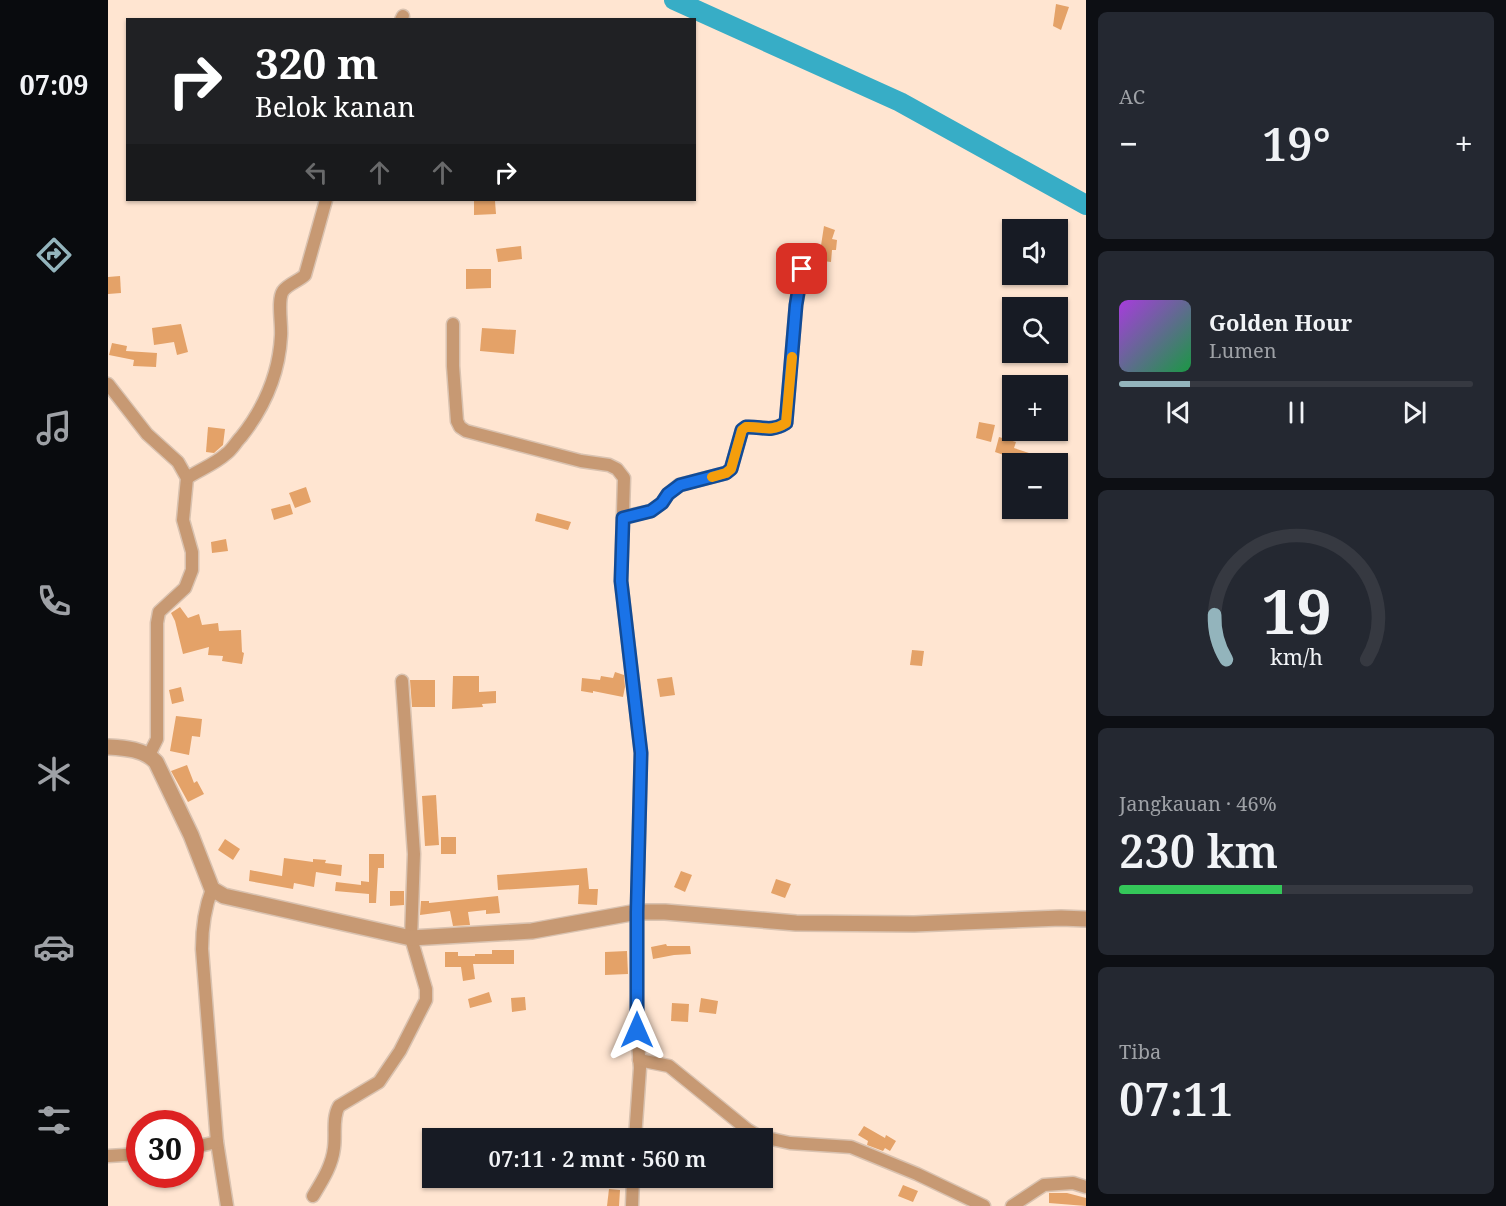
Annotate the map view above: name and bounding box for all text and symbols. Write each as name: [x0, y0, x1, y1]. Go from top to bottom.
text: 320 m: [255, 34, 379, 91]
icon: right: [156, 42, 234, 120]
text: 07:09: [19, 66, 89, 103]
text: AC: [1119, 83, 1145, 110]
text: Belok kanan: [255, 88, 415, 125]
text: 19°: [1262, 113, 1331, 174]
text: −: [1119, 121, 1138, 166]
text: +: [1455, 121, 1473, 166]
icon: left: [300, 156, 333, 189]
icon: ahead: [363, 156, 396, 189]
icon: ahead: [426, 156, 459, 189]
icon: right: [489, 156, 522, 189]
map controls: [1002, 219, 1068, 519]
button: sound: [1002, 219, 1068, 285]
icon: directions: [33, 234, 75, 276]
pin: [776, 243, 827, 294]
icon: arrive: [785, 252, 818, 285]
button: search: [1002, 297, 1068, 363]
text: Golden Hour: [1209, 307, 1352, 337]
text: Lumen: [1209, 337, 1277, 364]
button: +: [1002, 375, 1068, 441]
icon: previous: [1162, 396, 1195, 429]
icon: pause: [1280, 396, 1313, 429]
icon: next: [1398, 396, 1431, 429]
icon: music: [33, 407, 75, 449]
button: −: [1002, 453, 1068, 519]
text: 19: [1261, 567, 1331, 652]
icon: phone: [33, 580, 75, 622]
text: km/h: [1270, 642, 1323, 671]
icon: climate: [33, 753, 75, 795]
text: Jangkauan · 46%: [1119, 790, 1277, 817]
text: 230 km: [1119, 820, 1278, 881]
icon: car: [33, 926, 75, 968]
position arrow: [605, 998, 669, 1062]
text: Tiba: [1119, 1038, 1161, 1065]
text: 07:11: [1119, 1068, 1234, 1129]
icon: filters: [33, 1099, 75, 1141]
speed limit sign: 30: [126, 1110, 204, 1188]
text: 07:11 · 2 mnt · 560 m: [489, 1143, 706, 1173]

